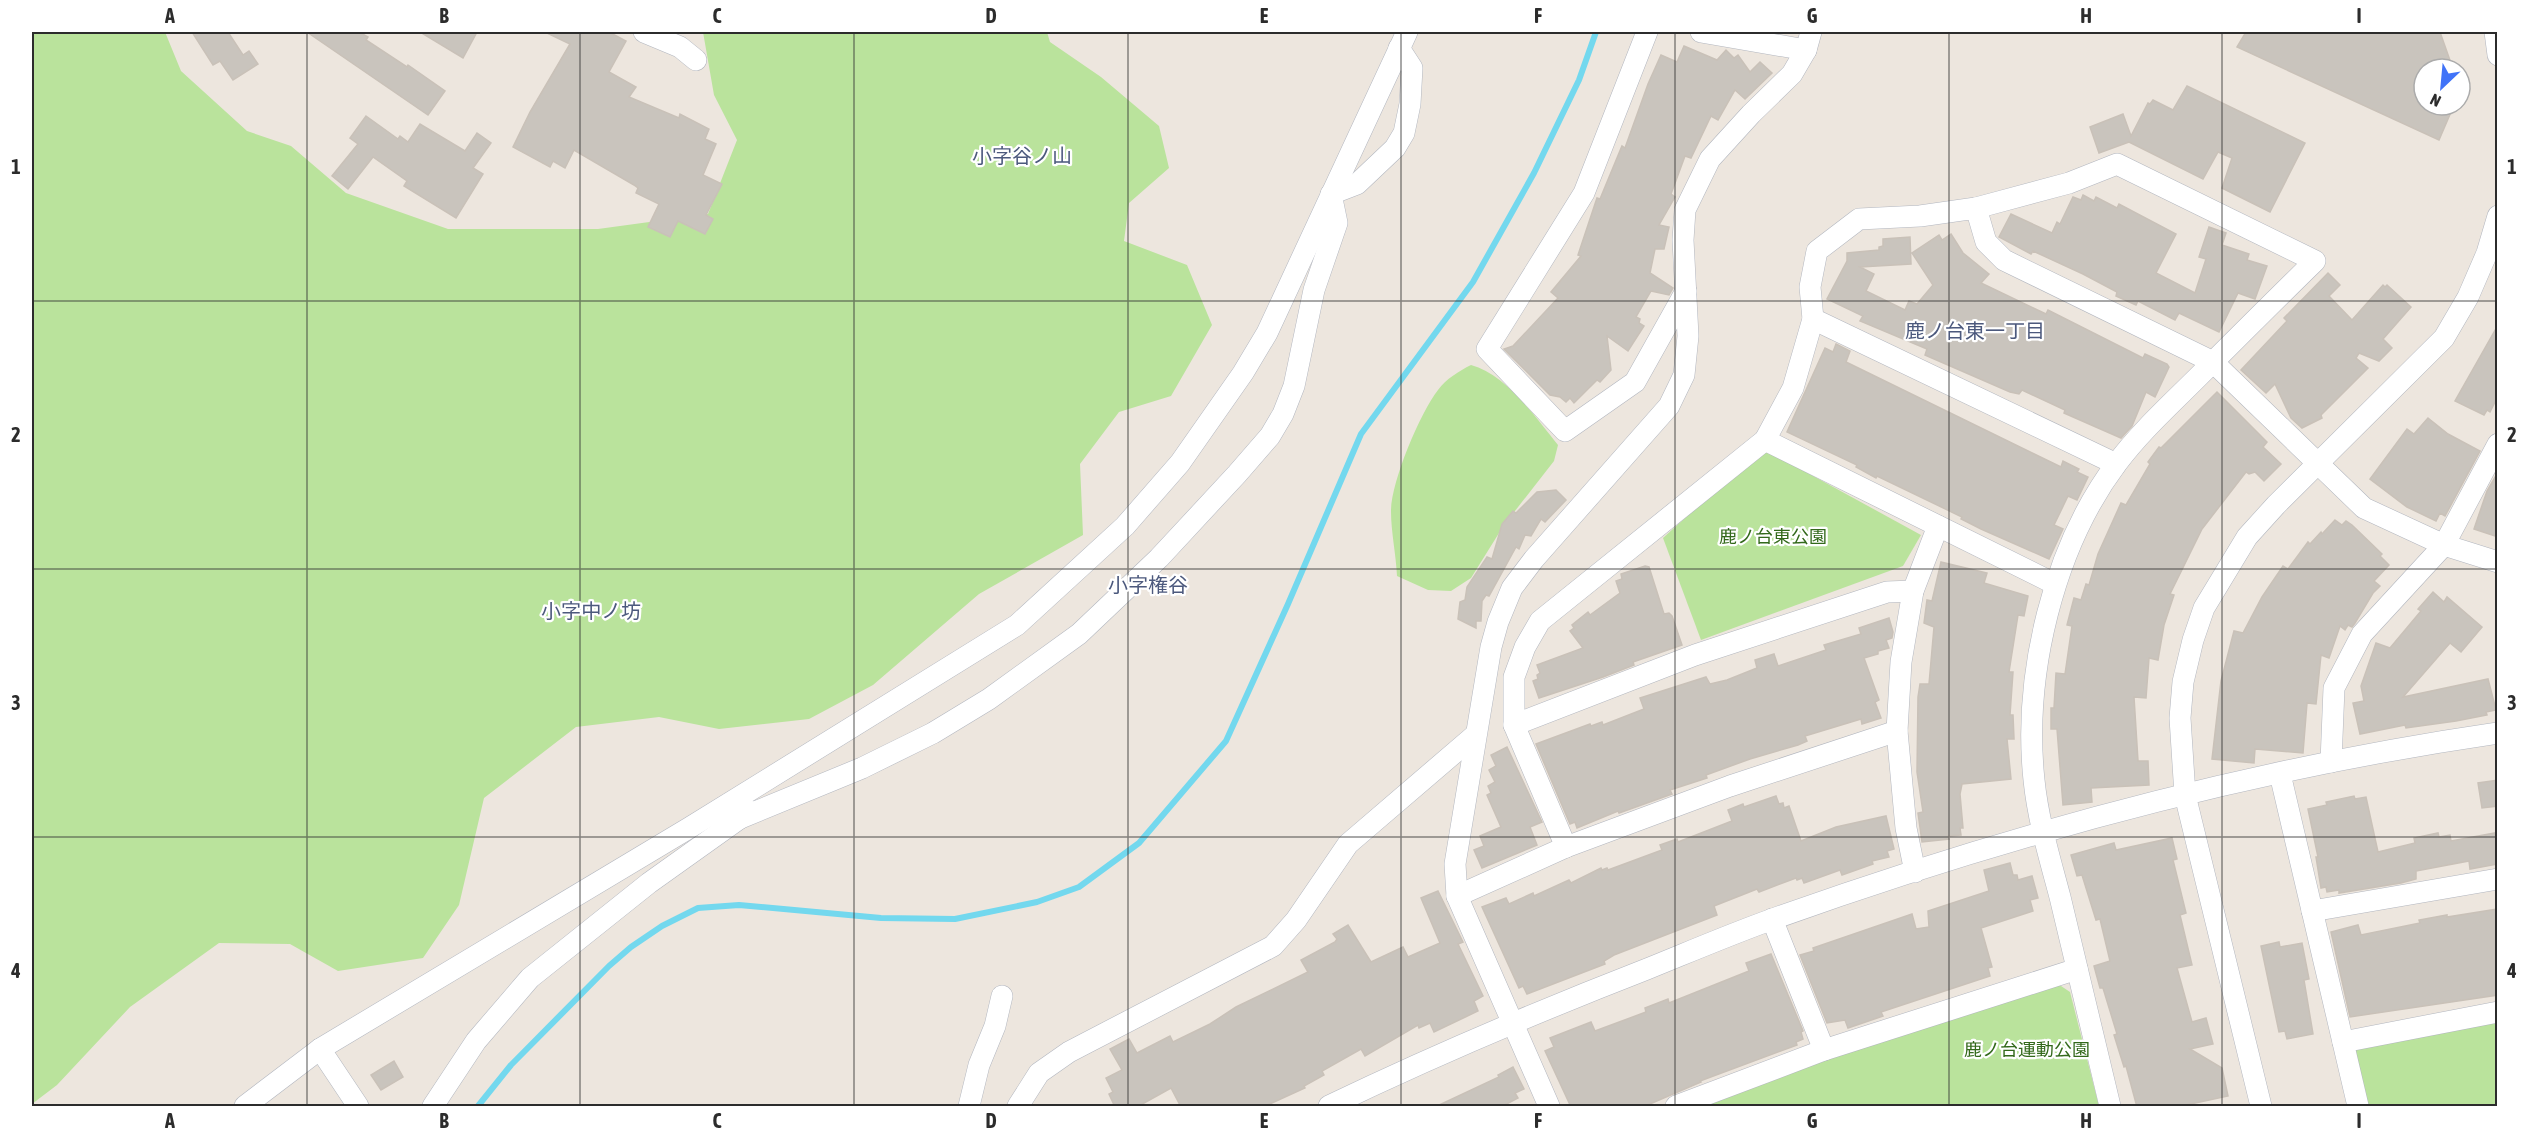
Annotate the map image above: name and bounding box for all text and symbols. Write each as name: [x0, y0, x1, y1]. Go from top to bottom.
text: A: [164, 4, 175, 27]
text: B: [439, 4, 449, 27]
text: C: [713, 4, 722, 27]
text: D: [985, 4, 997, 27]
text: E: [1260, 4, 1269, 27]
text: F: [1534, 4, 1542, 27]
text: G: [1807, 4, 1818, 27]
text: H: [2080, 4, 2092, 27]
text: I: [2356, 4, 2362, 27]
north arrow: [2412, 57, 2472, 117]
text: N: [2427, 90, 2444, 111]
district label: 小字谷ノ山: [972, 144, 1072, 167]
text: 1: [11, 155, 21, 178]
text: 1: [2507, 155, 2517, 178]
district label: 鹿ノ台東一丁目: [1905, 319, 2045, 342]
text: 2: [11, 423, 21, 446]
text: 2: [2507, 423, 2517, 446]
park label: 鹿ノ台東公園: [1719, 526, 1827, 547]
district label: 小字権谷: [1108, 573, 1188, 596]
district label: 小字中ノ坊: [541, 599, 641, 622]
text: 3: [11, 691, 21, 714]
text: 3: [2507, 691, 2517, 714]
text: 4: [10, 959, 21, 982]
text: 4: [2506, 959, 2517, 982]
park label: 鹿ノ台運動公園: [1964, 1039, 2090, 1060]
text: A: [164, 1109, 175, 1132]
text: B: [439, 1109, 449, 1132]
text: C: [713, 1109, 722, 1132]
text: D: [985, 1109, 997, 1132]
text: E: [1260, 1109, 1269, 1132]
text: F: [1534, 1109, 1542, 1132]
text: G: [1807, 1109, 1818, 1132]
text: H: [2080, 1109, 2092, 1132]
text: I: [2356, 1109, 2362, 1132]

